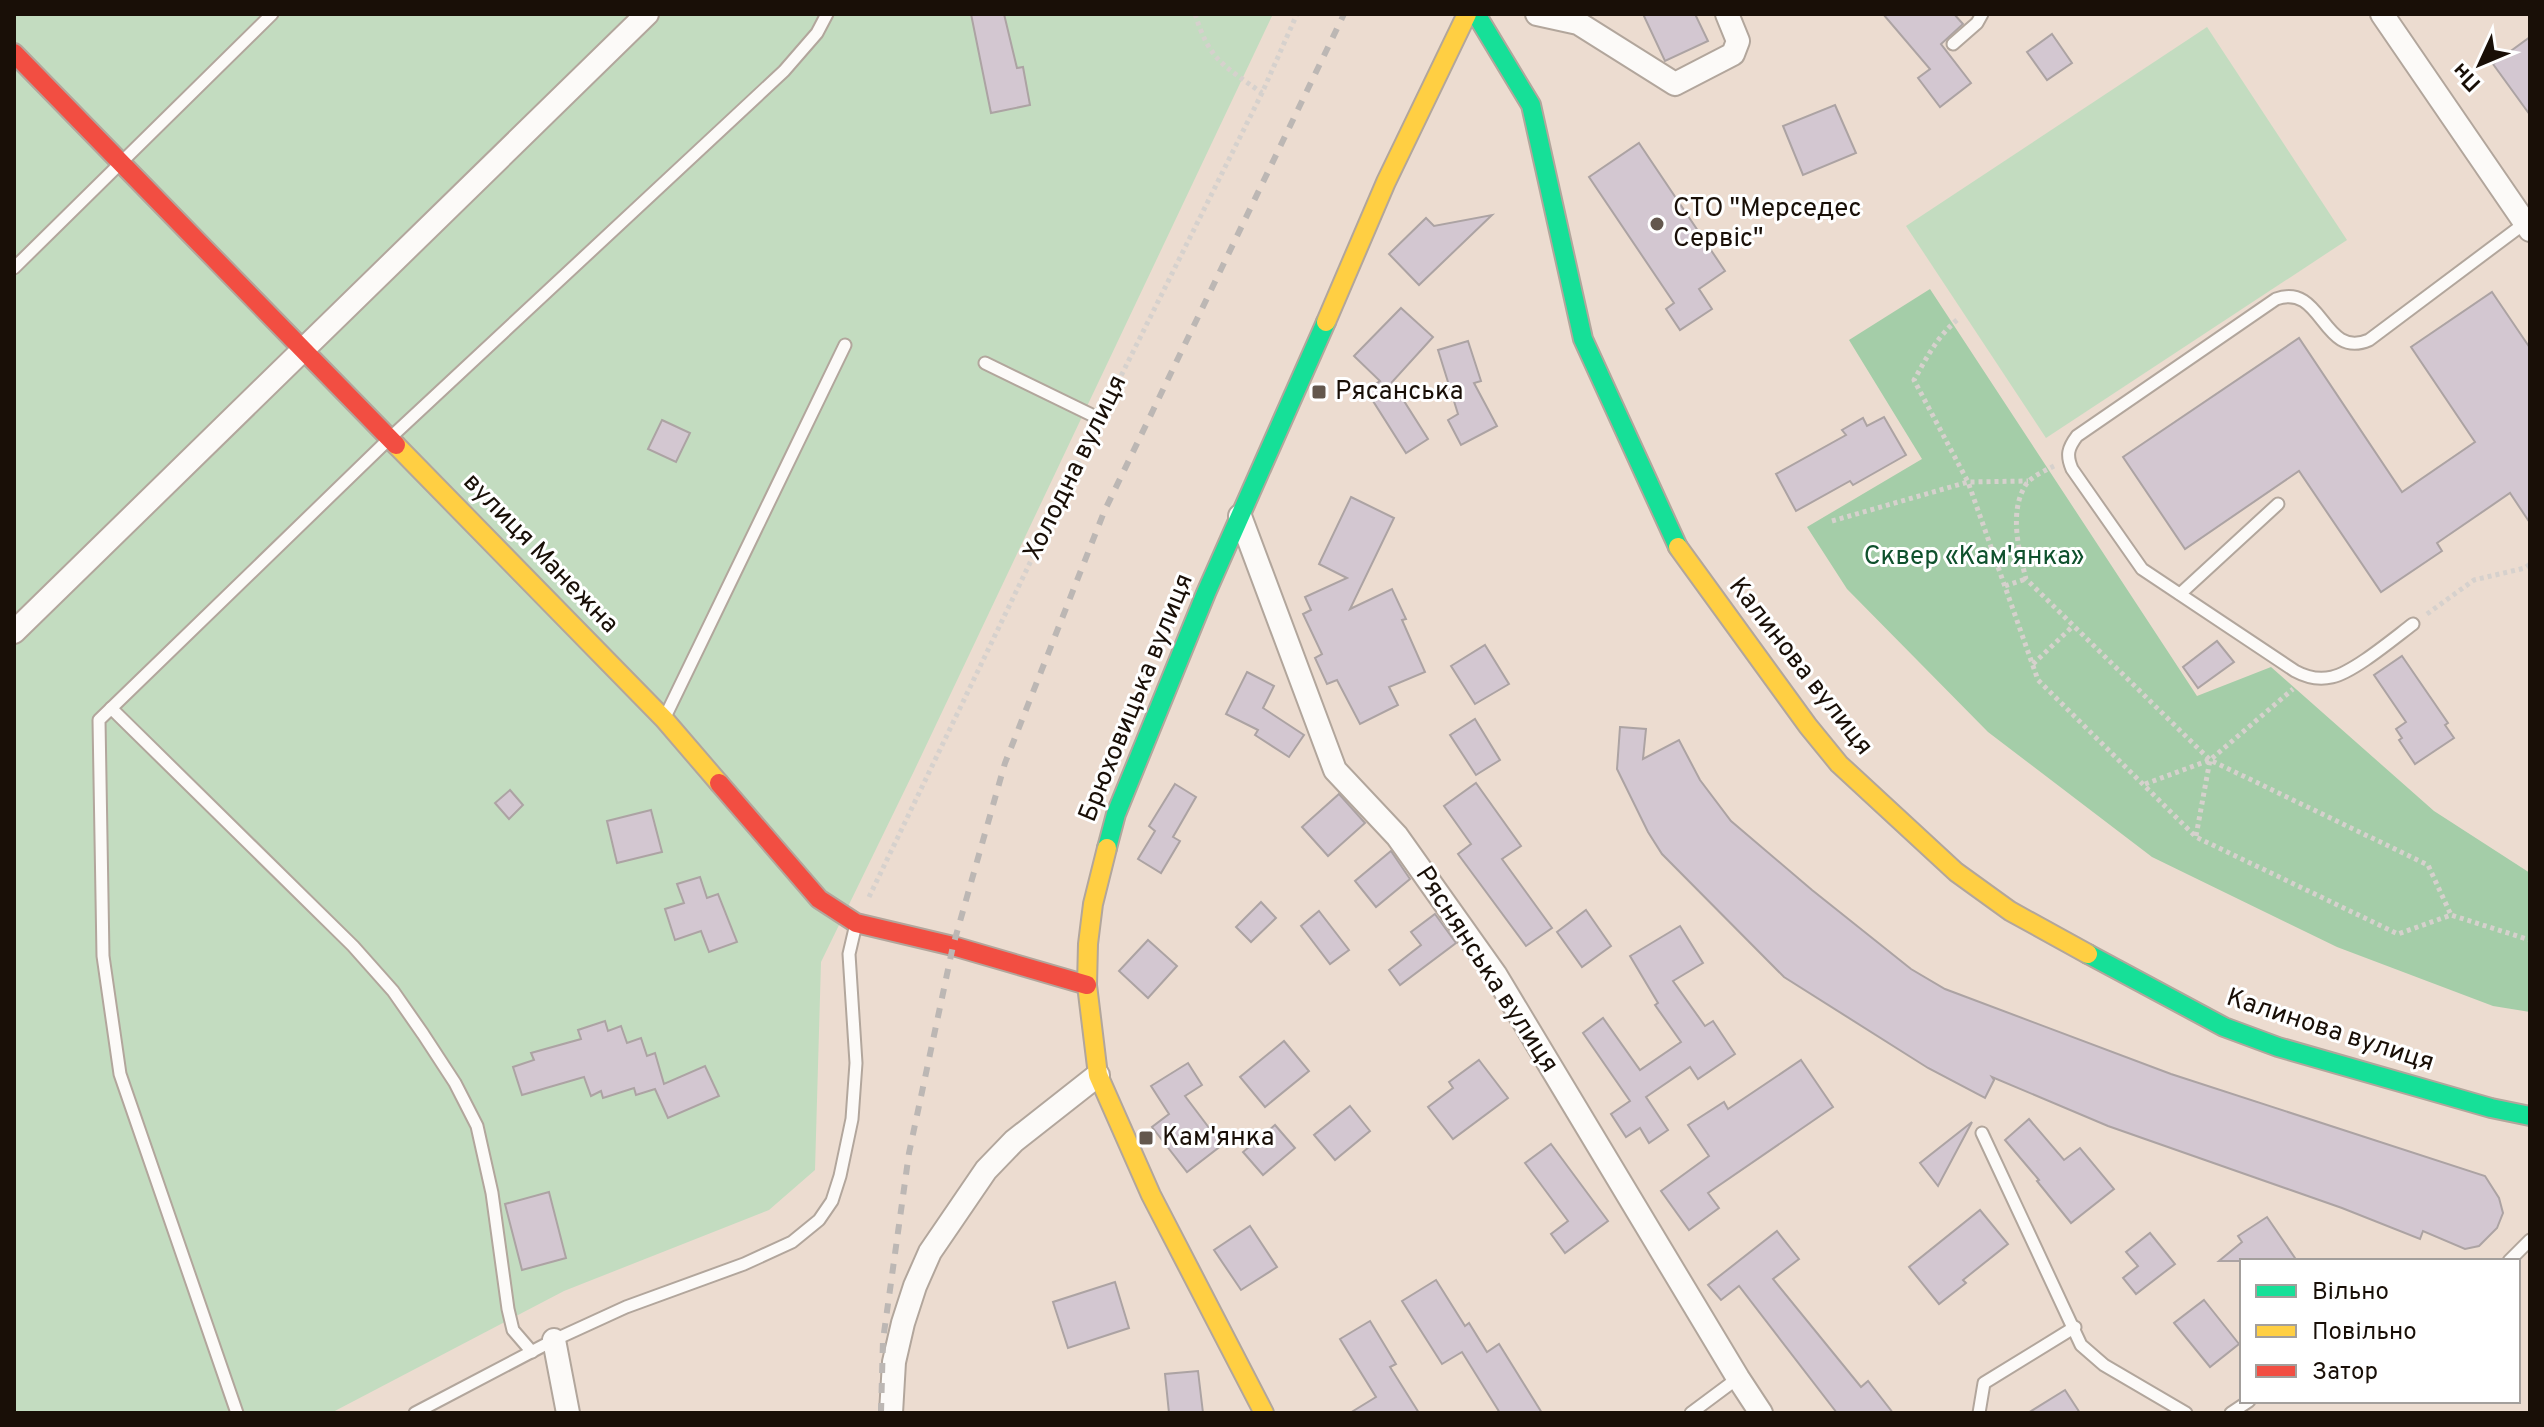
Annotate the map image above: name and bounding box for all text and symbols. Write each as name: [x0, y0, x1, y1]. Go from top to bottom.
north arrow: [2440, 24, 2520, 104]
text: Пн: [2447, 56, 2487, 96]
place label: СТО "Мерседес Сервіс": [1673, 193, 1862, 256]
marker: СТО "Мерседес Сервіс": [1648, 215, 1666, 233]
street label: Холодна вулиця: [1017, 370, 1135, 566]
place label: Рясанська: [1335, 376, 1463, 409]
marker: Рясанська: [1310, 383, 1328, 401]
street label: вулиця Манежна: [455, 467, 625, 641]
park label: Сквер «Кам'янка»: [1864, 541, 2084, 574]
street label: Брюховицька вулиця: [1072, 569, 1202, 827]
street label: Калинова вулиця: [1720, 571, 1880, 763]
street label: Ряснянська вулиця: [1407, 860, 1565, 1080]
street label: Калинова вулиця: [2222, 982, 2438, 1080]
place label: Кам'янка: [1162, 1122, 1274, 1155]
marker: Кам'янка: [1137, 1129, 1155, 1147]
legend: [2240, 1259, 2520, 1403]
text: Вільно: [2312, 1278, 2389, 1308]
text: Повільно: [2312, 1318, 2417, 1348]
text: Затор: [2312, 1358, 2378, 1388]

